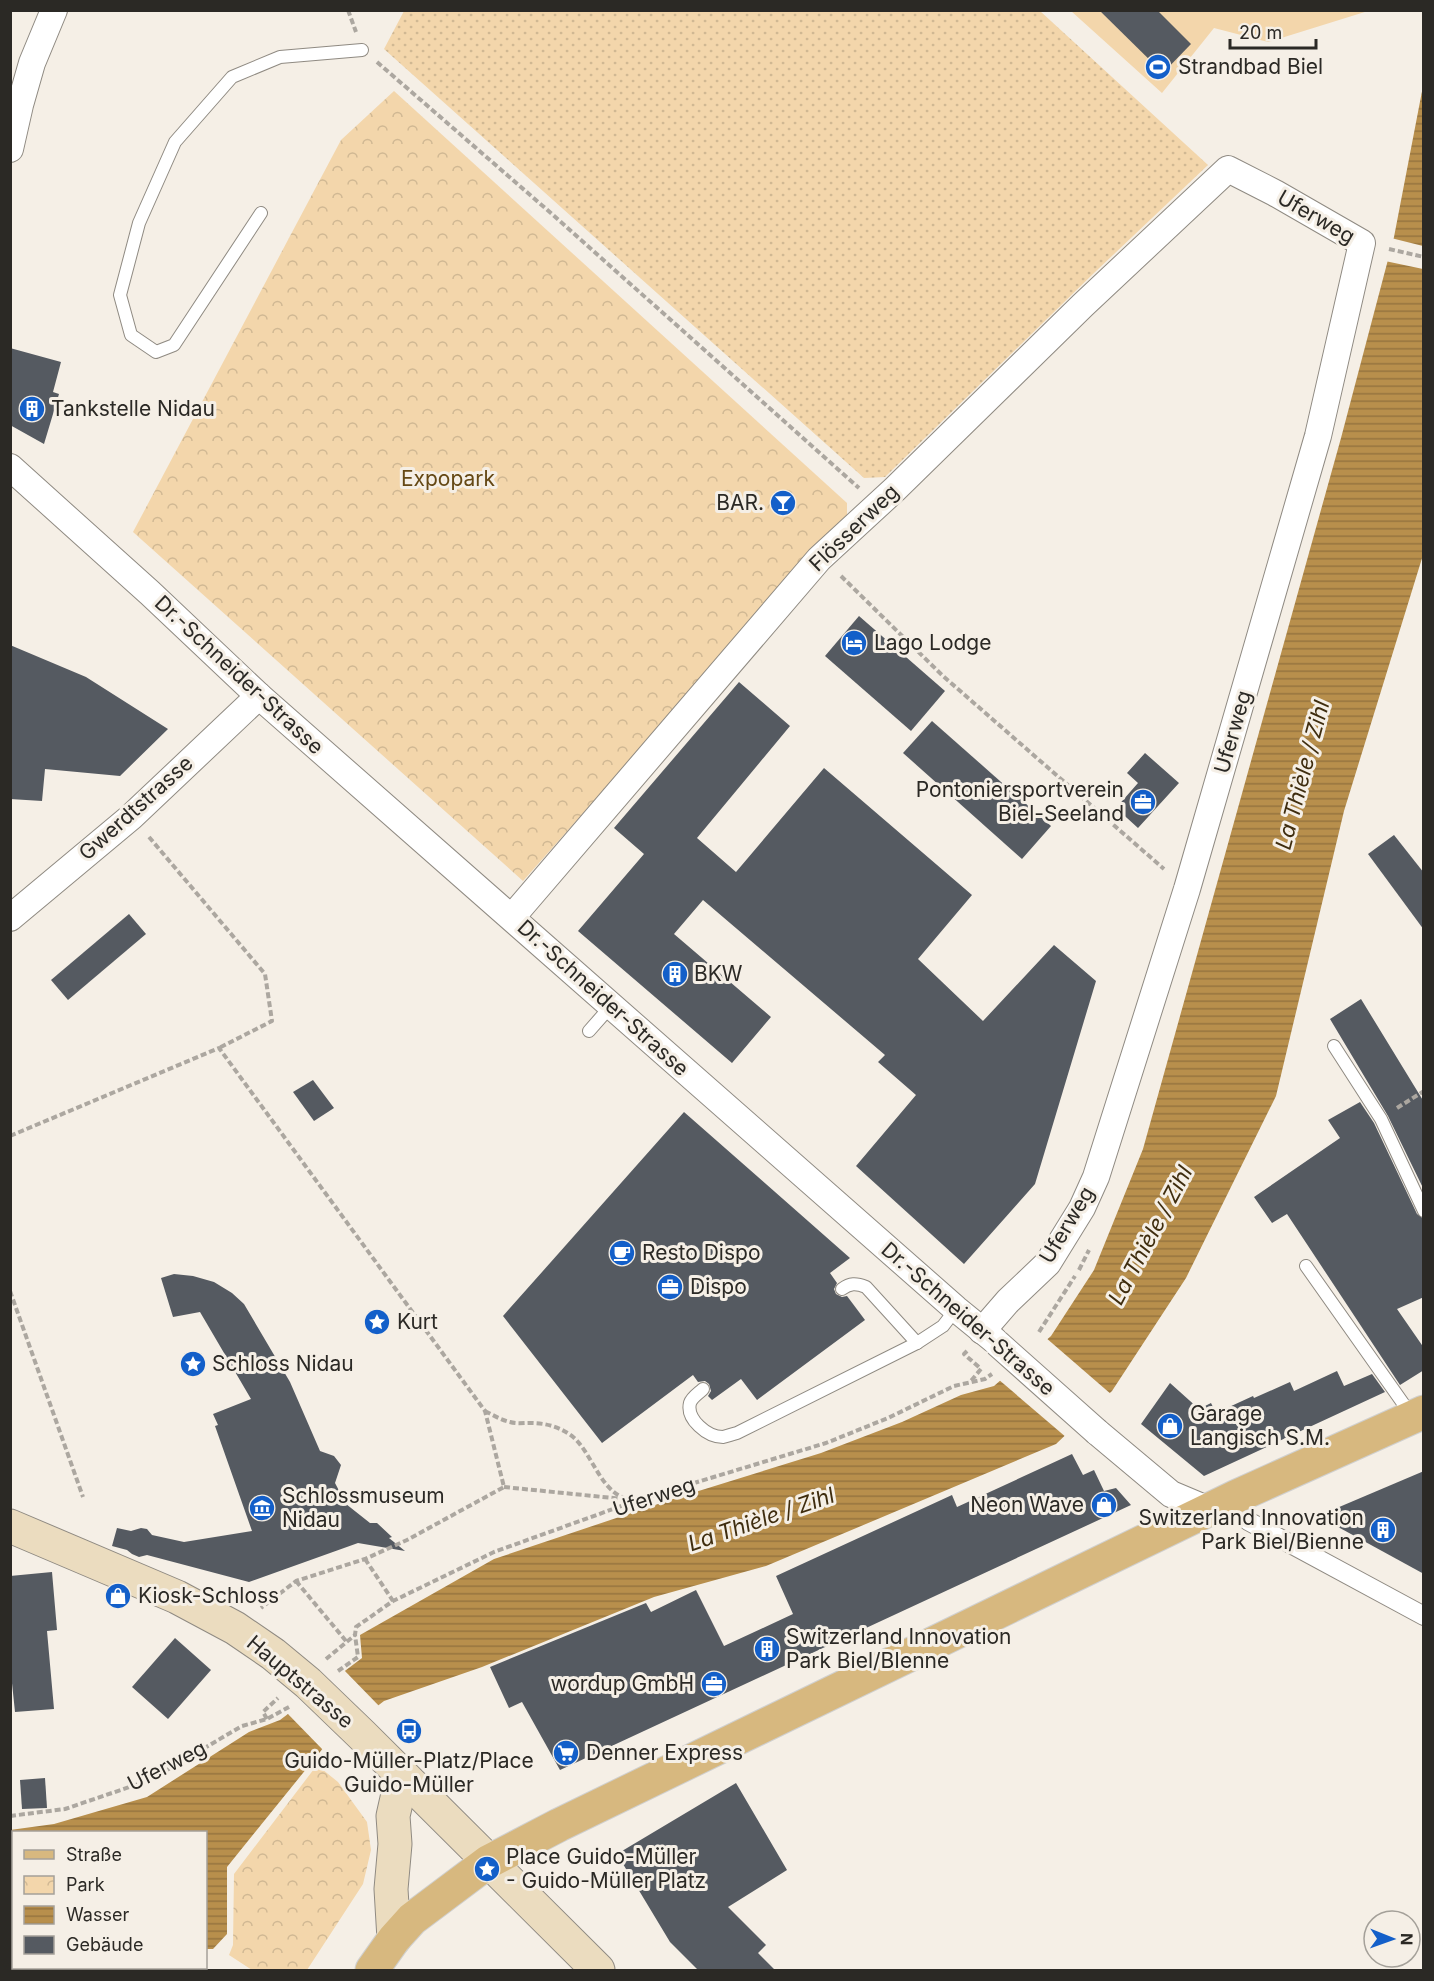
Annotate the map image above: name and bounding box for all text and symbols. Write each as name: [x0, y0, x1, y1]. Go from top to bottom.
scale bar: [1230, 12, 1316, 50]
text: 20 m: [1239, 22, 1282, 43]
sports icon: Strandbad Biel: [1143, 52, 1173, 82]
place label: Strandbad Biel: [1178, 54, 1323, 79]
street label: Uferweg: [1273, 184, 1359, 249]
building icon: Tankstelle Nidau: [17, 394, 47, 424]
place label: Tankstelle Nidau: [51, 396, 215, 421]
park label: Expopark: [401, 466, 496, 491]
street label: Flösserweg: [804, 479, 904, 576]
bar icon: BAR.: [768, 488, 798, 518]
place label: BAR.: [716, 490, 764, 515]
street label: Dr.-Schneider-Strasse: [150, 590, 329, 759]
hotel icon: Lago Lodge: [839, 628, 869, 658]
place label: Lago Lodge: [874, 630, 992, 655]
street label: Uferweg: [1209, 688, 1256, 776]
water label: La Thièle / Zihl: [1270, 697, 1335, 852]
street label: Gwerdtstrasse: [74, 750, 198, 865]
place label: Pontoniersportverein Biel-Seeland: [916, 777, 1124, 826]
office icon: Pontoniersportverein Biel-Seeland: [1128, 787, 1158, 817]
street label: Dr.-Schneider-Strasse: [513, 914, 694, 1081]
building icon: BKW: [660, 959, 690, 989]
place label: BKW: [694, 961, 743, 986]
water label: La Thièle / Zihl: [1103, 1161, 1198, 1309]
street label: Uferweg: [1034, 1182, 1099, 1268]
street label: Dr.-Schneider-Strasse: [877, 1237, 1060, 1401]
cafe icon: Resto Dispo: [607, 1238, 637, 1268]
place label: Resto Dispo: [642, 1240, 760, 1265]
office icon: Dispo: [655, 1272, 685, 1302]
place label: Dispo: [690, 1274, 747, 1299]
place icon: Kurt: [362, 1307, 392, 1337]
place label: Kurt: [397, 1309, 438, 1334]
place icon: Schloss Nidau: [178, 1349, 208, 1379]
place label: Schloss Nidau: [212, 1351, 354, 1376]
place label: Garage Langisch S.M.: [1190, 1401, 1330, 1450]
shop icon: Garage Langisch S.M.: [1155, 1411, 1185, 1441]
street label: Uferweg: [610, 1471, 698, 1522]
water label: La Thièle / Zihl: [684, 1482, 838, 1556]
place label: Schlossmuseum Nidau: [282, 1483, 445, 1532]
shop icon: Neon Wave: [1089, 1490, 1119, 1520]
place label: Neon Wave: [970, 1492, 1084, 1517]
museum icon: Schlossmuseum Nidau: [247, 1493, 277, 1523]
place label: Switzerland Innovation Park Biel/Bienne: [1138, 1505, 1364, 1554]
building icon: Switzerland Innovation Park Biel/Bienne: [1368, 1515, 1398, 1545]
shop icon: Kiosk-Schloss: [103, 1581, 133, 1611]
place label: Kiosk-Schloss: [138, 1583, 279, 1608]
place label: Switzerland Innovation Park Biel/BIenne: [786, 1624, 1012, 1673]
street label: Hauptstrasse: [242, 1630, 359, 1733]
building icon: Switzerland Innovation Park Biel/BIenne: [752, 1634, 782, 1664]
office icon: wordup GmbH: [699, 1669, 729, 1699]
place label: wordup GmbH: [550, 1671, 694, 1696]
bus stop icon: Guido-Müller-Platz/Place Guido-Müller: [394, 1716, 424, 1746]
street label: Uferweg: [123, 1735, 210, 1796]
supermarket icon: Denner Express: [551, 1738, 581, 1768]
place label: Denner Express: [586, 1740, 743, 1765]
place label: Guido-Müller-Platz/Place Guido-Müller: [284, 1748, 534, 1797]
legend: [12, 1831, 207, 1969]
text: Straße: [66, 1844, 122, 1865]
place label: Place Guido-Müller - Guido-Müller Platz: [506, 1844, 706, 1893]
place icon: Place Guido-Müller - Guido-Müller Platz: [472, 1854, 502, 1884]
text: Park: [66, 1874, 105, 1895]
text: Wasser: [66, 1904, 129, 1925]
north arrow: [1362, 1909, 1422, 1969]
text: N: [1397, 1933, 1417, 1946]
text: Gebäude: [66, 1934, 143, 1955]

